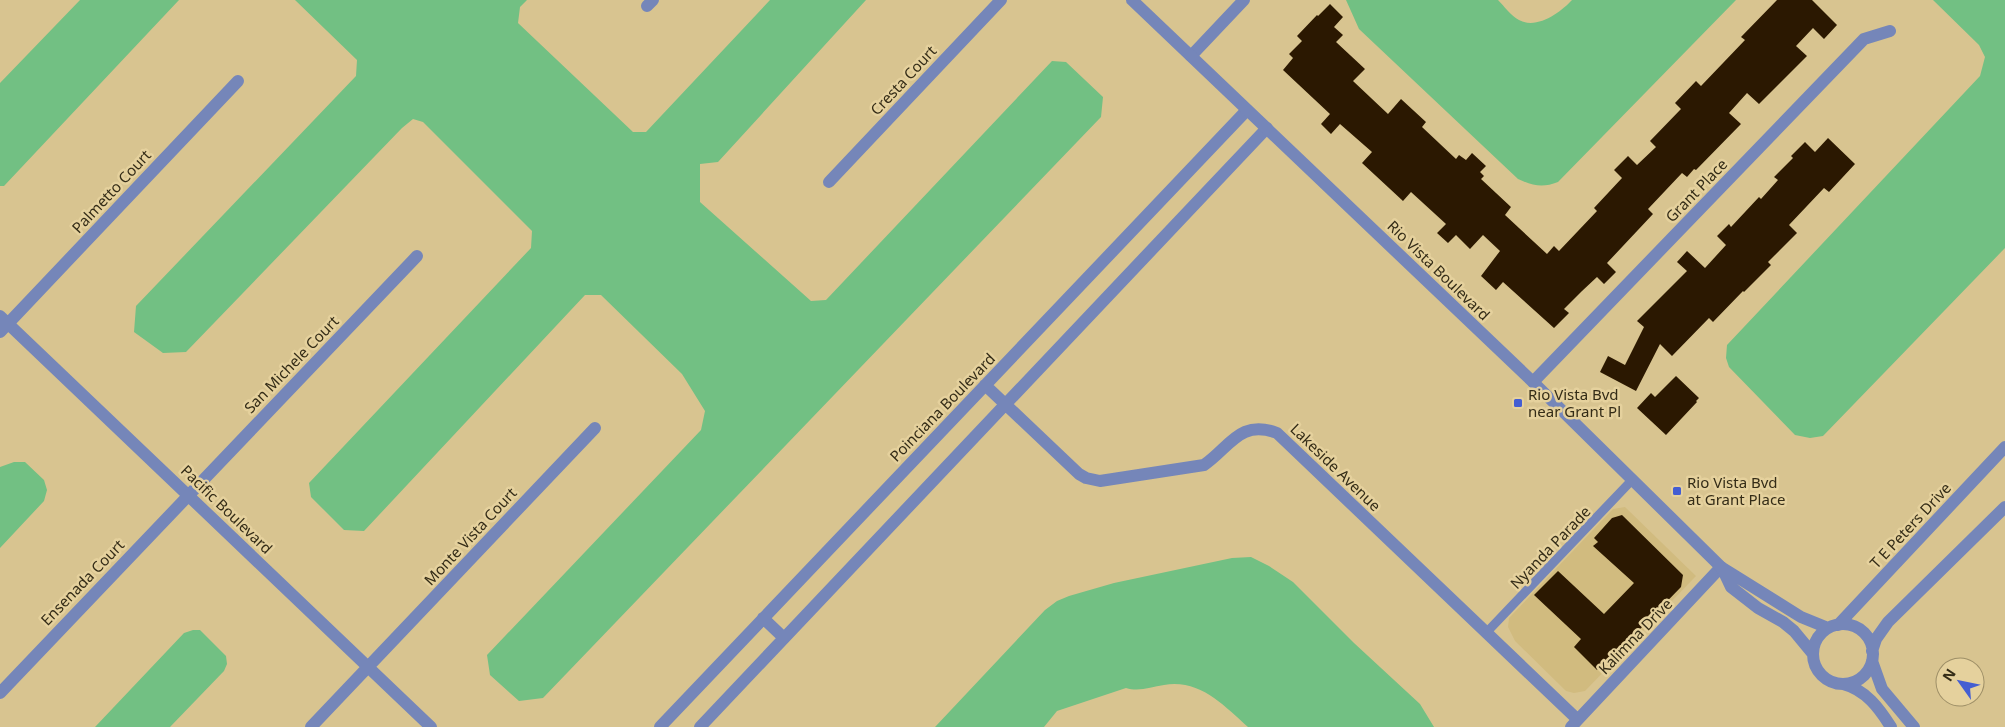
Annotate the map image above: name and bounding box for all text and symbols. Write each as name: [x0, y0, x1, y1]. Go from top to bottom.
street label: Cresta Court: [866, 41, 941, 119]
street label: Palmetto Court: [67, 145, 155, 237]
street label: Grant Place: [1661, 154, 1731, 226]
street label: Rio Vista Boulevard: [1383, 216, 1495, 324]
street label: San Michele Court: [239, 311, 343, 417]
street label: Poinciana Boulevard: [885, 348, 999, 466]
place label: Rio Vista Bvd near Grant Pl: [1528, 384, 1621, 421]
marker: Rio Vista Bvd near Grant Pl: [1512, 397, 1524, 409]
street label: Lakeside Avenue: [1287, 419, 1385, 515]
street label: Pacific Boulevard: [177, 460, 277, 558]
place label: Rio Vista Bvd at Grant Place: [1687, 472, 1786, 509]
street label: T E Peters Drive: [1865, 478, 1955, 572]
street label: Monte Vista Court: [419, 482, 521, 589]
marker: Rio Vista Bvd at Grant Place: [1671, 485, 1683, 497]
street label: Nyanda Parade: [1505, 501, 1595, 593]
street label: Ensenada Court: [36, 534, 128, 629]
street label: Kalimna Drive: [1594, 594, 1676, 678]
north arrow: [1935, 657, 1985, 707]
text: N: [1938, 665, 1960, 685]

